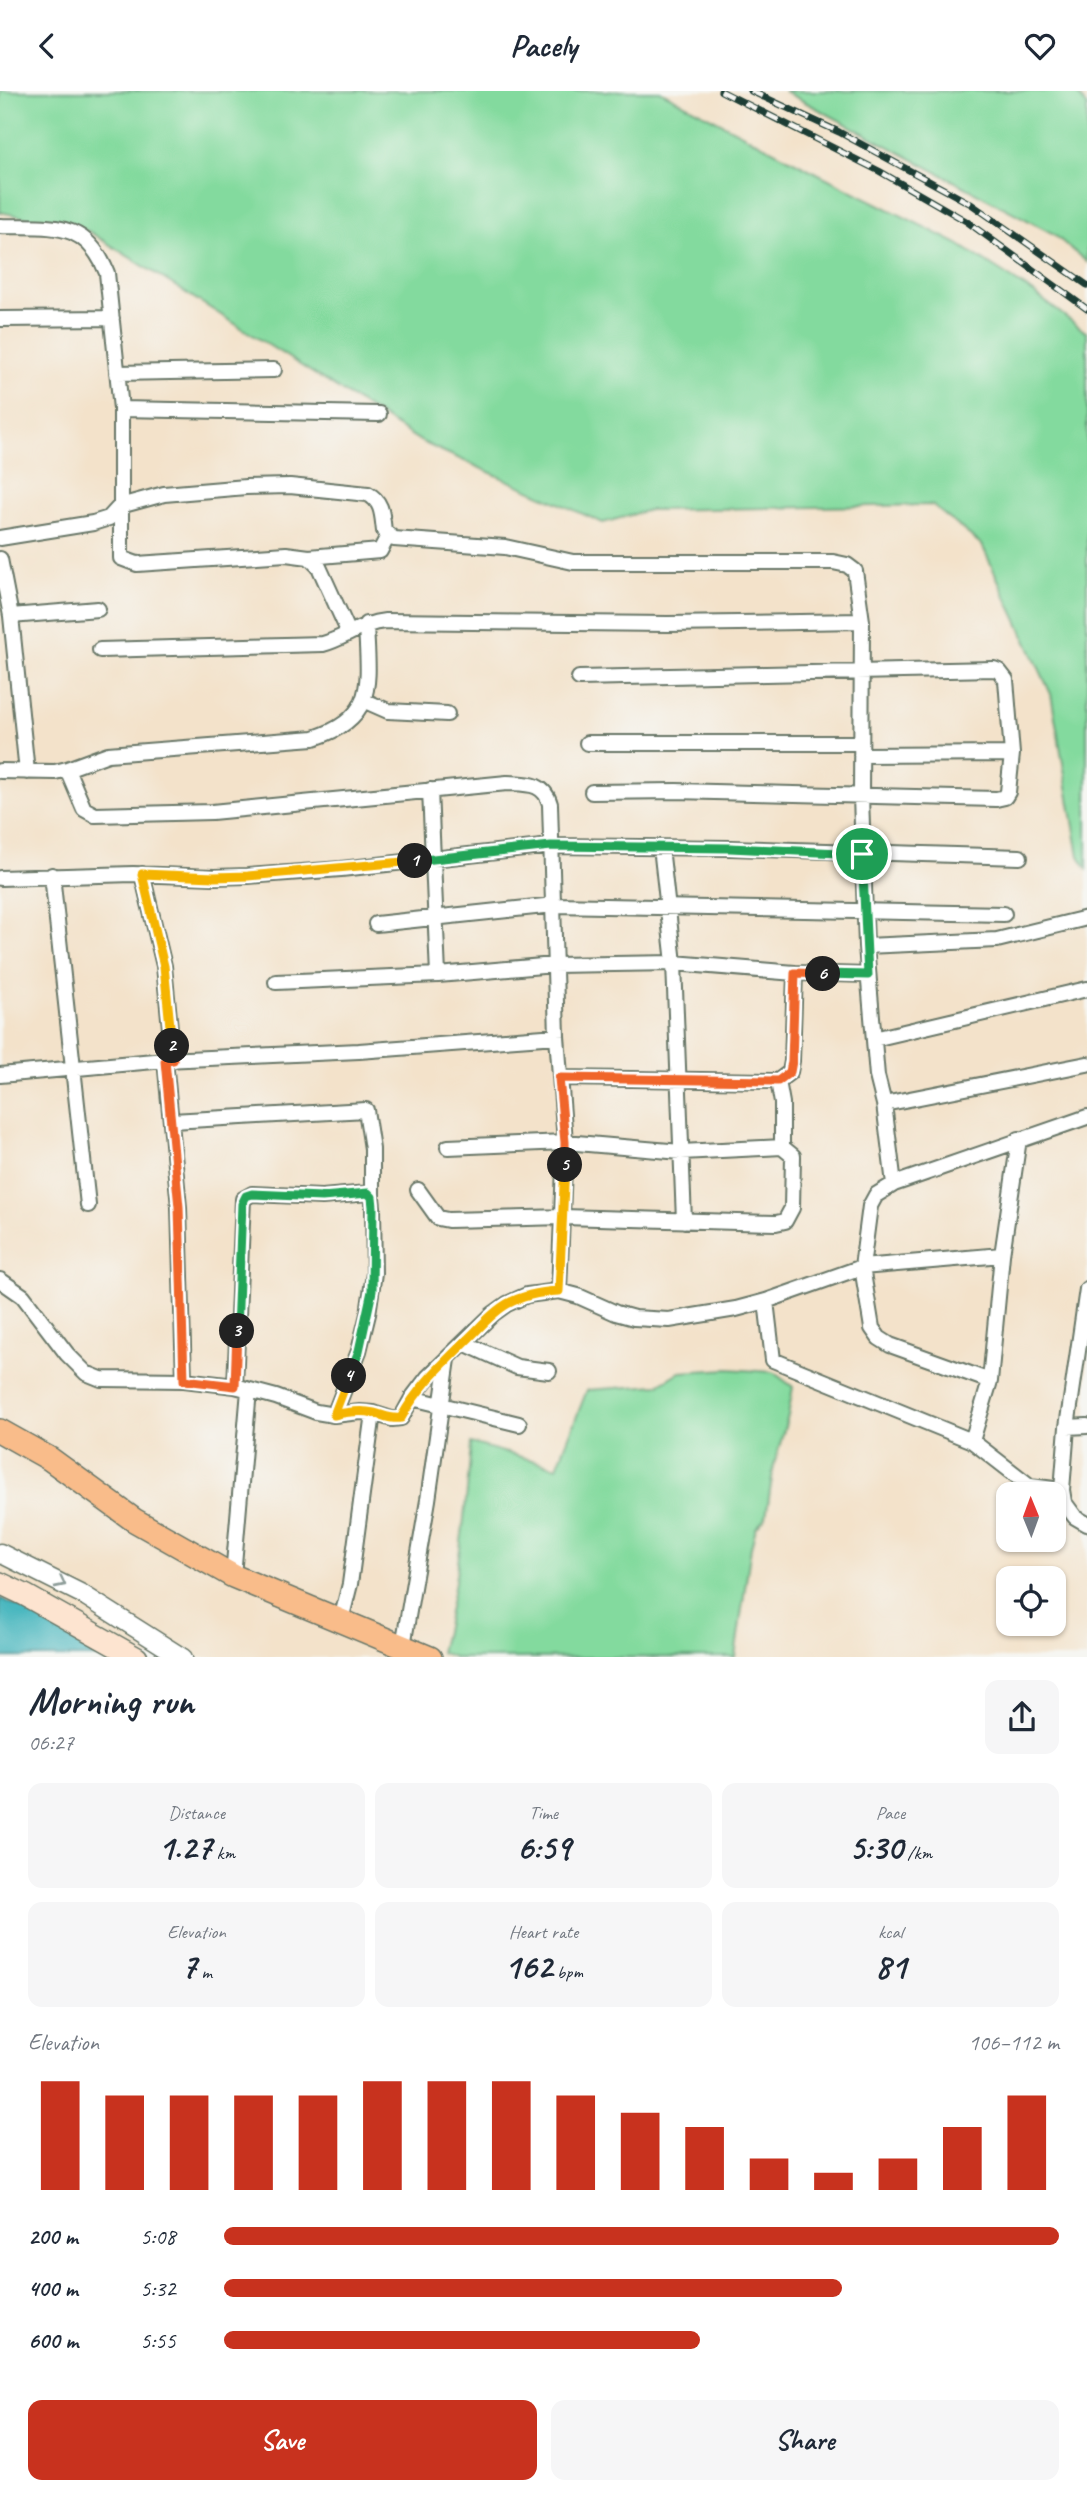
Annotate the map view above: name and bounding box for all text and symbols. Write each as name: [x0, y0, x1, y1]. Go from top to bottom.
text: Pacely: [510, 25, 577, 66]
icon: back: [28, 27, 66, 65]
icon: heart: [1021, 27, 1059, 65]
pin: [832, 824, 892, 884]
icon: arrive: [843, 835, 881, 873]
pin: 1: [398, 843, 432, 879]
text: 1: [410, 848, 419, 872]
pin: 6: [806, 957, 840, 991]
text: 6: [818, 961, 827, 985]
pin: 2: [154, 1028, 190, 1063]
text: 2: [167, 1033, 176, 1057]
pin: 5: [548, 1147, 582, 1183]
text: 5: [560, 1152, 569, 1176]
pin: 3: [219, 1313, 254, 1349]
text: 3: [232, 1318, 241, 1342]
pin: 4: [332, 1359, 366, 1393]
text: 4: [344, 1363, 353, 1387]
north arrow: [996, 1482, 1066, 1552]
map controls: [996, 1482, 1066, 1636]
button: locate: [996, 1566, 1066, 1636]
one-way arrow: [54, 1575, 66, 1589]
text: Morning run: [28, 1678, 194, 1725]
button: share: [985, 1680, 1059, 1754]
text: 06:27: [28, 1728, 74, 1757]
text: Distance: [168, 1801, 225, 1825]
text: Time: [529, 1801, 558, 1825]
text: Pace: [876, 1801, 905, 1825]
text: 1.27: [158, 1825, 212, 1870]
text: 6:59: [517, 1825, 570, 1870]
text: 5:30: [849, 1825, 903, 1870]
text: km: [212, 1841, 235, 1865]
text: /km: [903, 1841, 932, 1865]
text: Elevation: [167, 1920, 226, 1944]
text: Heart rate: [509, 1920, 578, 1944]
text: kcal: [878, 1920, 903, 1944]
text: 7: [181, 1944, 197, 1989]
text: 162: [504, 1944, 552, 1989]
text: 81: [875, 1944, 906, 1989]
text: m: [197, 1960, 212, 1984]
text: bpm: [552, 1960, 583, 1984]
text: Elevation: [28, 2028, 99, 2057]
text: 106–112 m: [968, 2028, 1059, 2057]
text: 200 m: [28, 2222, 78, 2251]
text: 5:08: [140, 2222, 176, 2251]
text: 400 m: [28, 2274, 78, 2303]
text: 5:32: [140, 2274, 176, 2303]
text: 600 m: [28, 2326, 78, 2355]
text: 5:55: [140, 2326, 176, 2355]
button: Save: [28, 2400, 537, 2480]
button: Share: [551, 2400, 1059, 2480]

